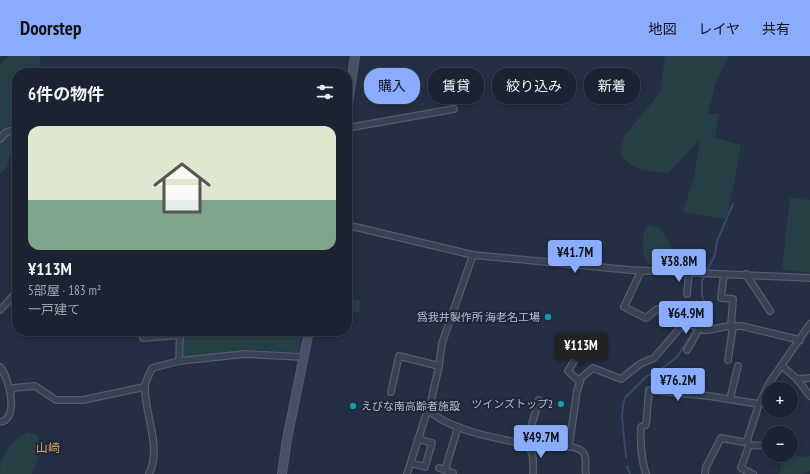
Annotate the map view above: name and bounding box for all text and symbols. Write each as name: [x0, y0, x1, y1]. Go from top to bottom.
text: Doorstep: [20, 16, 81, 40]
text: 地図: [648, 20, 676, 38]
text: レイヤ: [698, 20, 740, 38]
text: 共有: [762, 20, 790, 38]
chip: 購入: [364, 68, 420, 104]
chip: 賃貸: [428, 68, 484, 104]
chip: 絞り込み: [492, 68, 576, 104]
chip: 新着: [584, 68, 640, 104]
icon: filters: [314, 81, 336, 103]
text: 6件の物件: [28, 83, 104, 105]
icon: home: [146, 152, 218, 224]
pin: ¥41.7M: [542, 240, 608, 274]
text: ¥41.7M: [557, 244, 593, 261]
pin: ¥38.8M: [646, 249, 712, 283]
text: ¥38.8M: [661, 253, 697, 270]
text: ¥113M: [28, 258, 72, 280]
text: 5部屋 · 183 m²: [28, 282, 101, 299]
text: 一戸建て: [28, 301, 80, 318]
pin: ¥64.9M: [653, 301, 719, 335]
text: ¥64.9M: [668, 305, 704, 322]
place label: 爲我井製作所 海老名工場: [417, 310, 540, 324]
marker: 爲我井製作所 海老名工場: [543, 312, 553, 322]
pin: ¥113M: [553, 333, 609, 367]
text: ¥113M: [564, 337, 598, 354]
pin: ¥76.2M: [645, 368, 711, 402]
text: ¥76.2M: [660, 372, 696, 389]
map controls: [762, 382, 798, 462]
button: +: [762, 382, 798, 418]
place label: ツインズトップ2: [471, 397, 553, 411]
place label: えびな南高齢者施設: [361, 399, 460, 413]
marker: ツインズトップ2: [556, 399, 566, 409]
marker: えびな南高齢者施設: [348, 401, 358, 411]
pin: ¥49.7M: [508, 425, 574, 459]
button: −: [762, 426, 798, 462]
text: ¥49.7M: [523, 429, 559, 446]
district label: 山崎: [36, 440, 60, 455]

